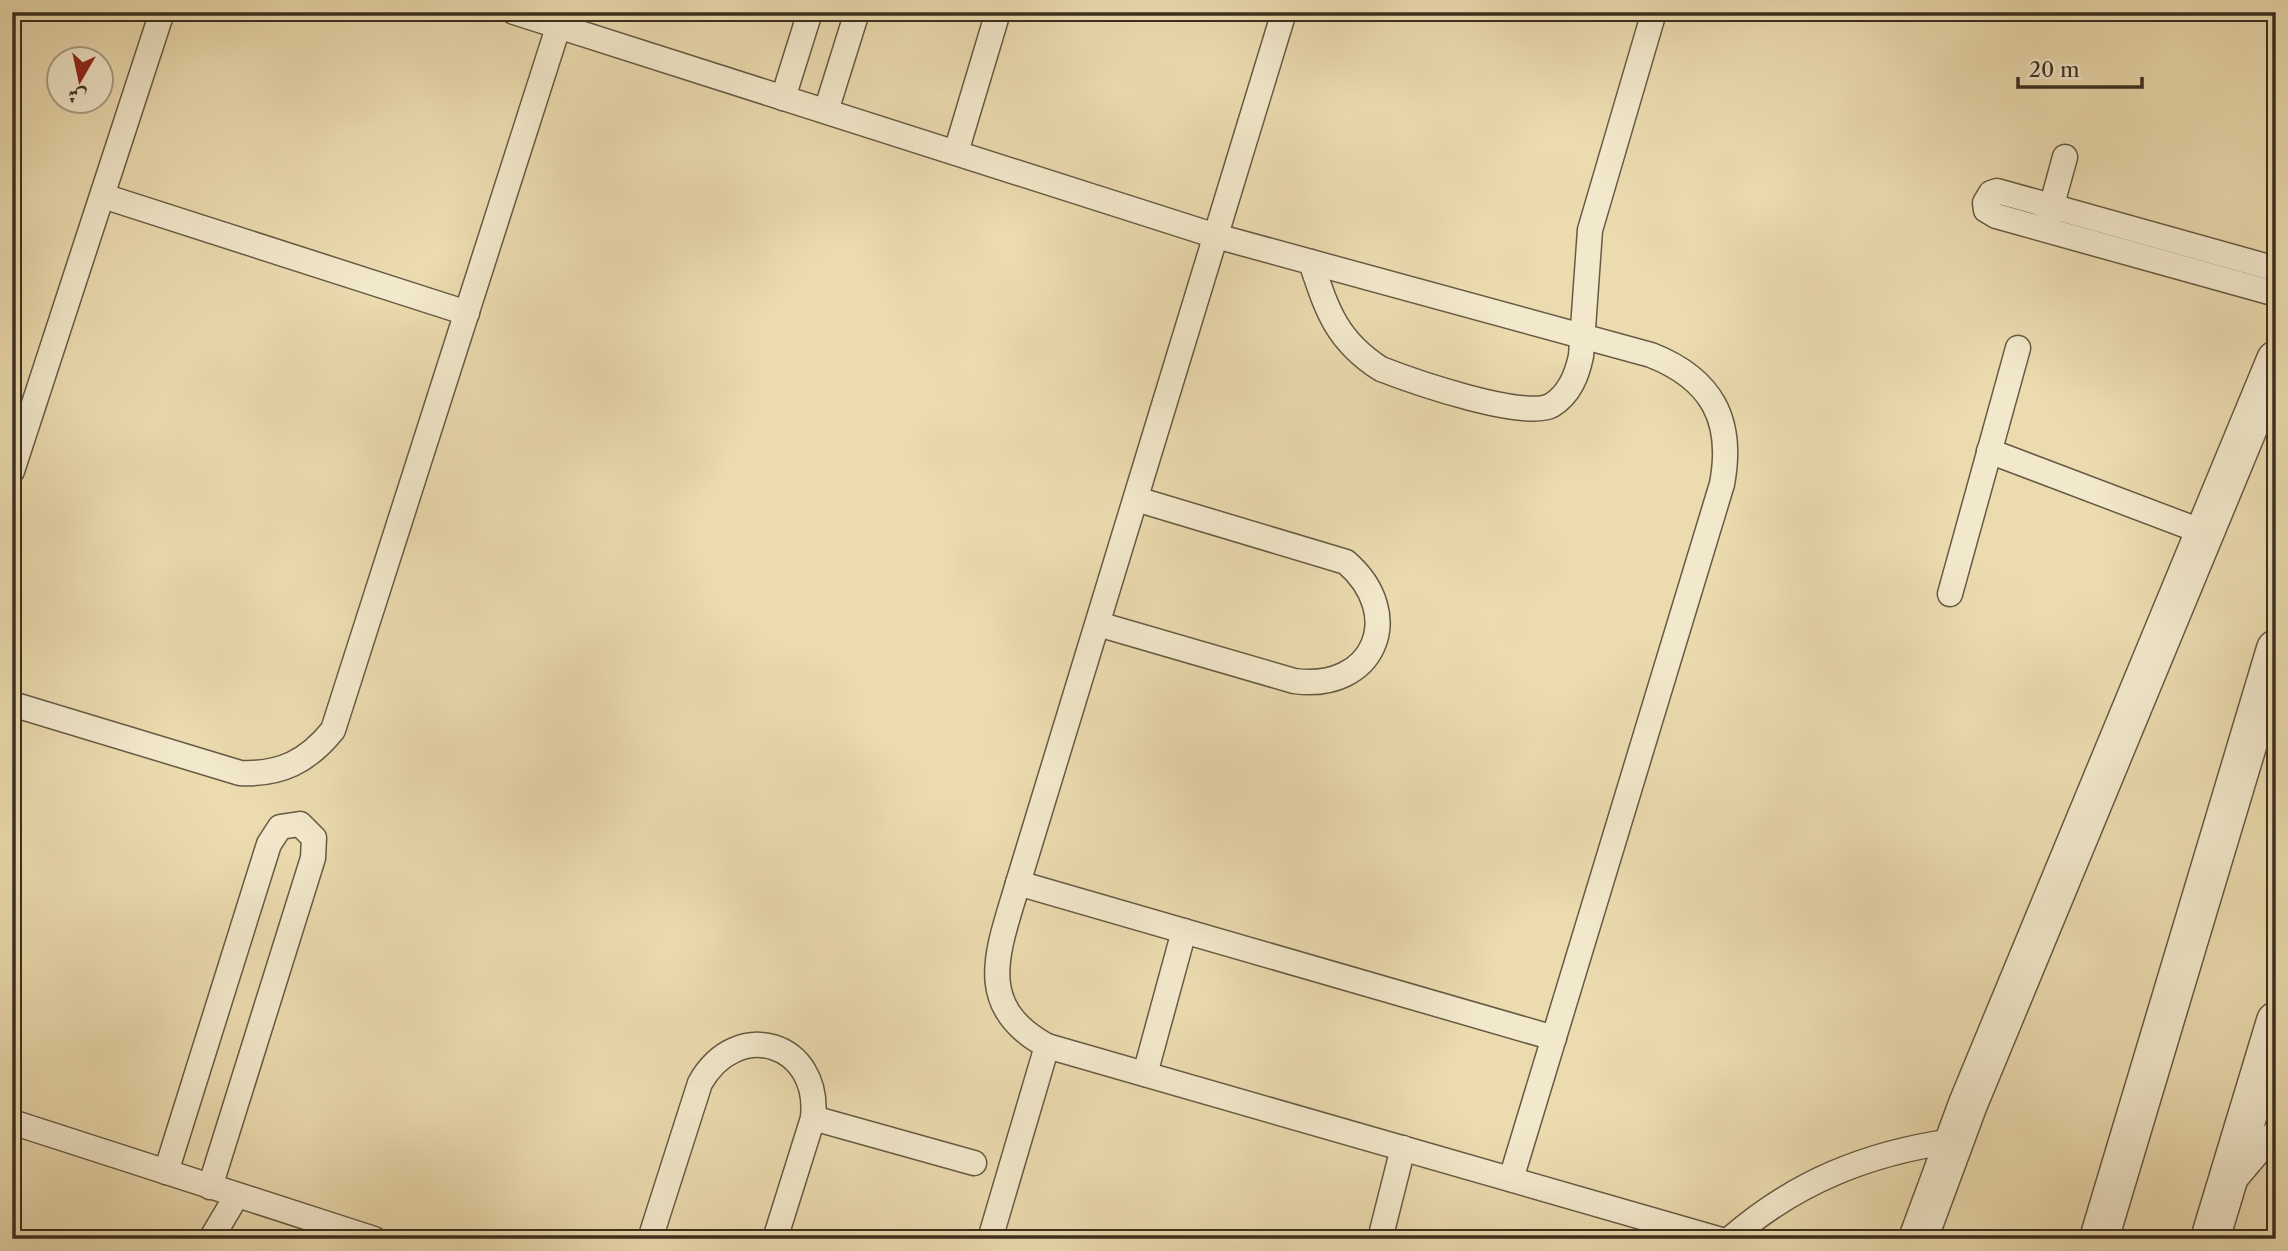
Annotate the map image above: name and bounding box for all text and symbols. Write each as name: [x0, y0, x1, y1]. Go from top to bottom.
north arrow: [46, 46, 116, 116]
scale bar: [2018, 46, 2143, 90]
text: 20 m: [2029, 57, 2080, 82]
text: ش: [66, 83, 89, 109]

